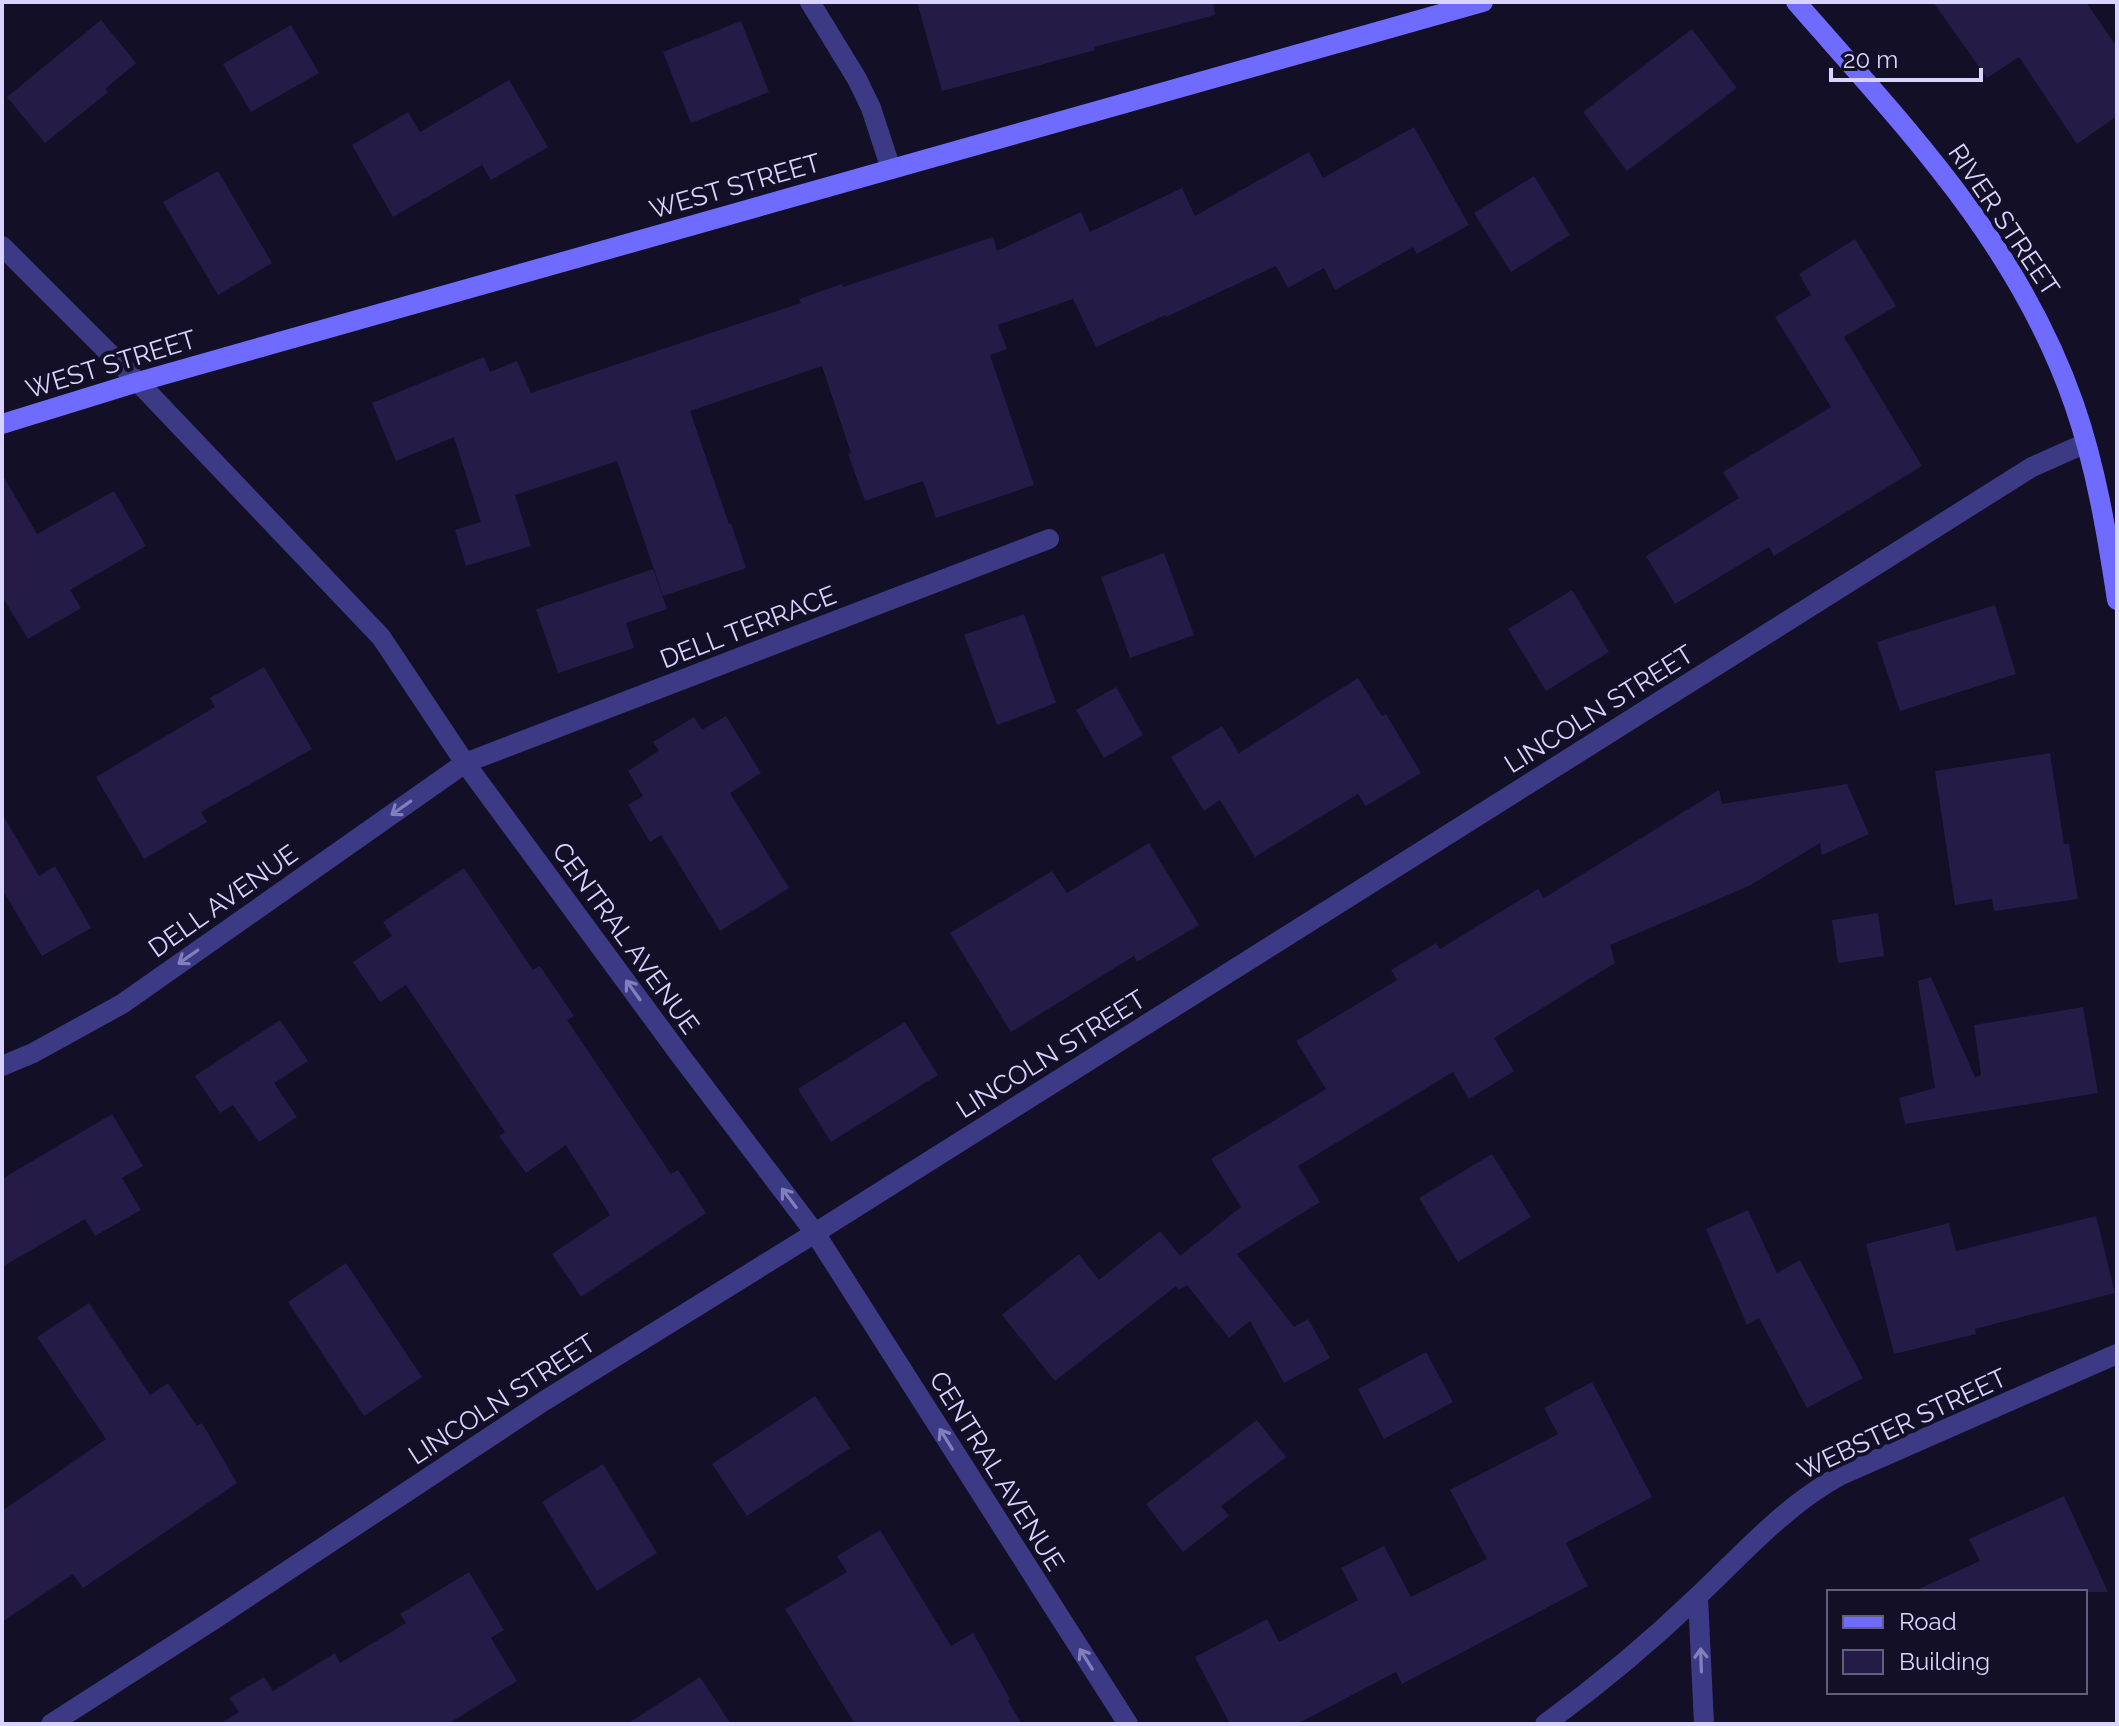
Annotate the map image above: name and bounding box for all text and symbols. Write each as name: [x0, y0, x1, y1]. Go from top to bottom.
scale bar: [1831, 32, 1981, 82]
text: 20 m: [1843, 45, 1898, 74]
street label: RIVER STREET: [1942, 138, 2066, 302]
street label: WEST STREET: [646, 147, 824, 225]
street label: WEST STREET: [22, 324, 200, 404]
street label: DELL TERRACE: [656, 580, 840, 674]
street label: LINCOLN STREET: [1499, 639, 1699, 779]
one-way arrow: [391, 800, 413, 816]
street label: CENTRAL AVENUE: [546, 836, 706, 1040]
street label: DELL AVENUE: [143, 839, 303, 963]
one-way arrow: [178, 949, 200, 965]
one-way arrow: [624, 980, 641, 1002]
street label: LINCOLN STREET: [951, 984, 1151, 1124]
one-way arrow: [780, 1188, 797, 1209]
street label: LINCOLN STREET: [403, 1327, 601, 1471]
street label: WEBSTER STREET: [1793, 1362, 2012, 1486]
street label: CENTRAL AVENUE: [924, 1366, 1070, 1576]
one-way arrow: [938, 1428, 954, 1451]
legend: [1827, 1590, 2087, 1694]
text: Road: [1899, 1607, 1957, 1636]
one-way arrow: [1693, 1647, 1708, 1674]
text: Building: [1899, 1647, 1990, 1676]
one-way arrow: [1077, 1648, 1094, 1670]

